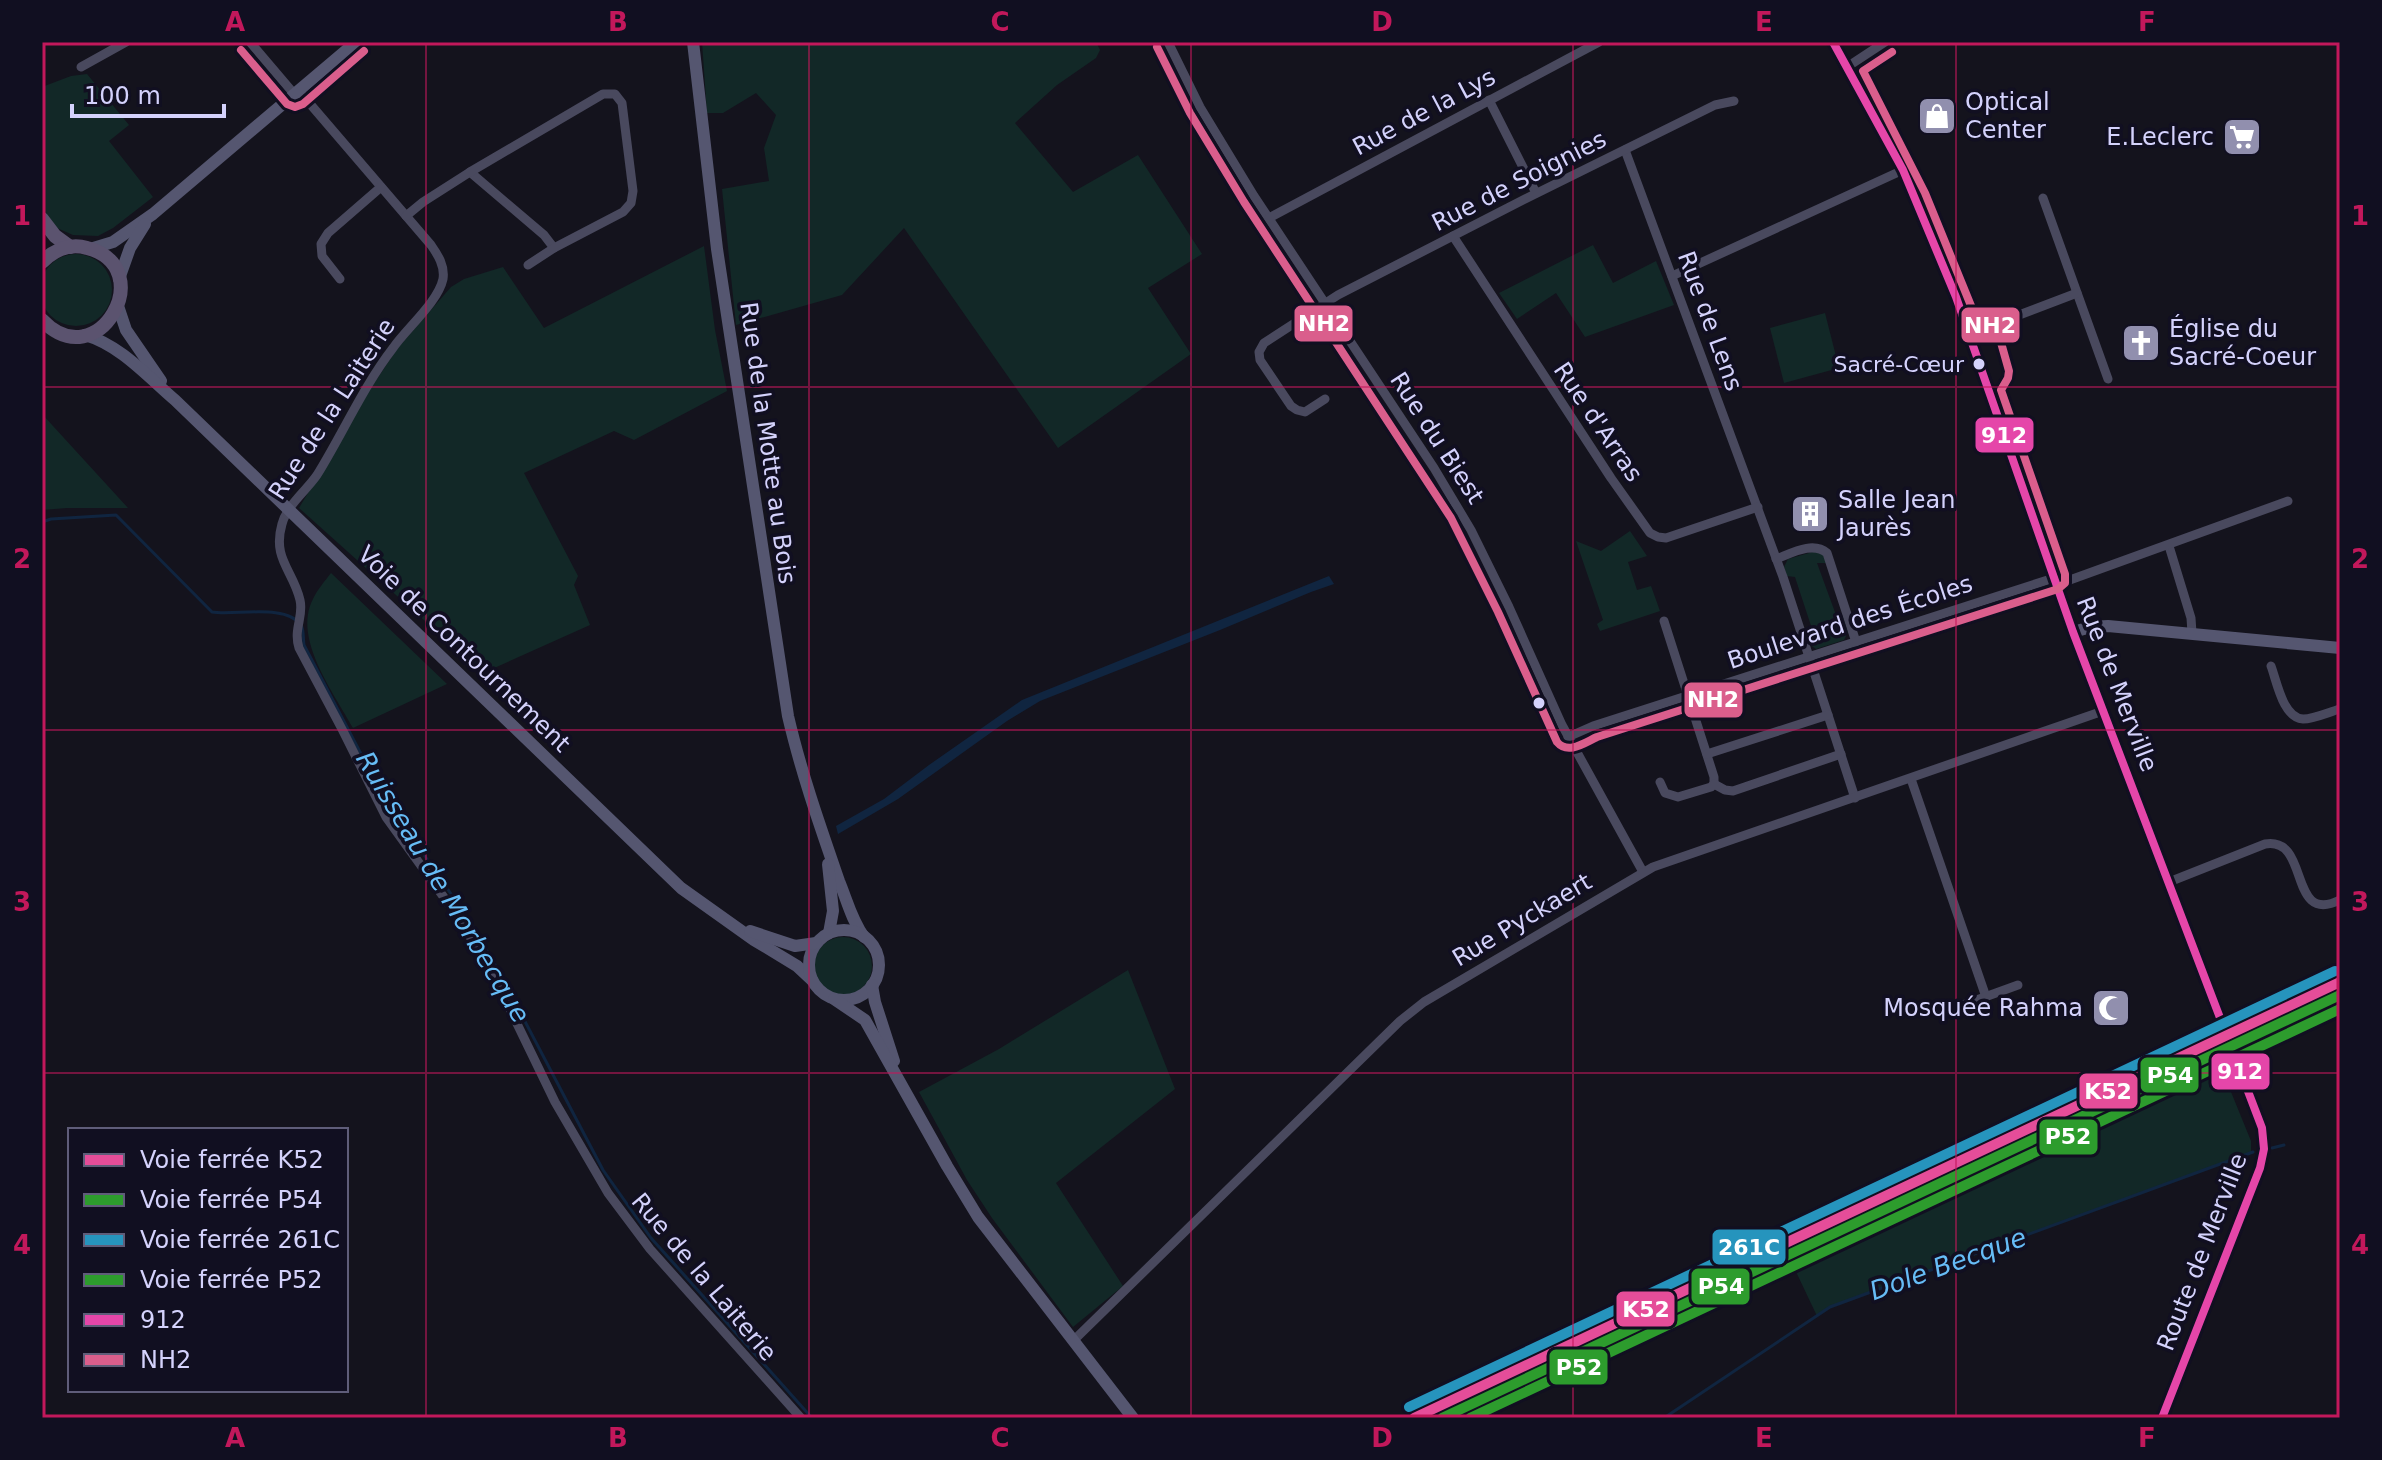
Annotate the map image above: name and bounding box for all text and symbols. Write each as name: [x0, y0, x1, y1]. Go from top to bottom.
text: A: [225, 7, 245, 37]
text: B: [608, 7, 628, 37]
text: C: [990, 7, 1010, 37]
text: D: [1371, 7, 1393, 37]
text: E: [1755, 7, 1773, 37]
text: F: [2138, 7, 2156, 37]
street label: Rue de la Lys: [1348, 63, 1500, 161]
scale bar: [72, 68, 224, 118]
text: 100 m: [84, 82, 161, 110]
place label: Optical Center: [1965, 88, 2050, 144]
shop icon: Optical Center: [1916, 95, 1958, 137]
supermarket icon: E.Leclerc: [2221, 116, 2263, 158]
place label: E.Leclerc: [2106, 123, 2214, 151]
street label: Rue de Soignies: [1427, 125, 1611, 237]
text: 1: [13, 201, 31, 231]
text: 1: [2351, 201, 2369, 231]
street label: Rue de Lens: [1672, 247, 1748, 395]
street label: Rue de la Motte au Bois: [734, 300, 802, 586]
line badge: NH2: [1293, 304, 1354, 343]
line badge: NH2: [1960, 306, 2021, 344]
text: NH2: [1298, 311, 1350, 336]
street label: Rue de la Laiterie: [263, 313, 401, 505]
text: NH2: [1964, 313, 2016, 338]
place label: Église du Sacré-Coeur: [2169, 314, 2316, 371]
church icon: Église du Sacré-Coeur: [2120, 322, 2162, 364]
place label: Sacré-Cœur: [1834, 352, 1965, 377]
marker: Sacré-Cœur: [1971, 356, 1987, 372]
street label: Rue d'Arras: [1548, 357, 1648, 487]
street label: Rue du Biest: [1384, 367, 1490, 509]
line badge: 912: [1974, 416, 2035, 454]
text: 912: [1981, 423, 2027, 448]
place label: Salle Jean Jaurès: [1836, 486, 1955, 542]
building icon: Salle Jean Jaurès: [1789, 493, 1831, 535]
street label: Voie de Contournement: [352, 540, 576, 758]
text: 2: [13, 544, 31, 574]
text: 2: [2351, 544, 2369, 574]
street label: Boulevard des Écoles: [1724, 568, 1976, 675]
street label: Rue de Merville: [2071, 593, 2163, 775]
line badge: NH2: [1683, 681, 1744, 719]
text: NH2: [1687, 687, 1739, 712]
unlabelled marker: [1531, 695, 1547, 711]
water label: Ruisseau de Morbecque: [350, 746, 536, 1028]
street label: Rue Pyckaert: [1447, 867, 1597, 973]
text: 3: [13, 887, 31, 917]
text: 3: [2351, 887, 2369, 917]
mosque icon: Mosquée Rahma: [2090, 987, 2132, 1029]
place label: Mosquée Rahma: [1883, 994, 2083, 1022]
line badge: 912: [2210, 1052, 2271, 1091]
line badge: P54: [2139, 1056, 2200, 1094]
text: 912: [2217, 1059, 2263, 1084]
text: P54: [2147, 1063, 2193, 1088]
line badge: K52: [2078, 1072, 2139, 1110]
text: K52: [2084, 1079, 2132, 1104]
line badge: P52: [2038, 1118, 2099, 1156]
text: P52: [2045, 1124, 2091, 1149]
legend: [68, 1128, 348, 1392]
text: Voie ferrée K52: [140, 1146, 324, 1174]
street label: Route de Merville: [2151, 1149, 2253, 1355]
text: Voie ferrée P54: [140, 1186, 322, 1214]
street label: Rue de la Laiterie: [626, 1188, 782, 1366]
water label: Dole Becque: [1866, 1222, 2030, 1306]
text: Voie ferrée 261C: [140, 1226, 340, 1254]
line badge: 261C: [1711, 1228, 1787, 1266]
text: 4: [13, 1230, 31, 1260]
text: 4: [2351, 1230, 2369, 1260]
text: 261C: [1718, 1235, 1780, 1260]
text: Voie ferrée P52: [140, 1266, 322, 1294]
line badge: P54: [1690, 1267, 1751, 1306]
text: P54: [1698, 1274, 1744, 1299]
line badge: K52: [1615, 1290, 1676, 1328]
text: K52: [1622, 1297, 1670, 1322]
text: 912: [140, 1306, 186, 1334]
text: NH2: [140, 1346, 191, 1374]
line badge: P52: [1548, 1348, 1609, 1386]
text: P52: [1556, 1355, 1602, 1380]
text: A: [225, 1423, 245, 1453]
text: B: [608, 1423, 628, 1453]
text: C: [990, 1423, 1010, 1453]
text: D: [1371, 1423, 1393, 1453]
text: E: [1755, 1423, 1773, 1453]
text: F: [2138, 1423, 2156, 1453]

